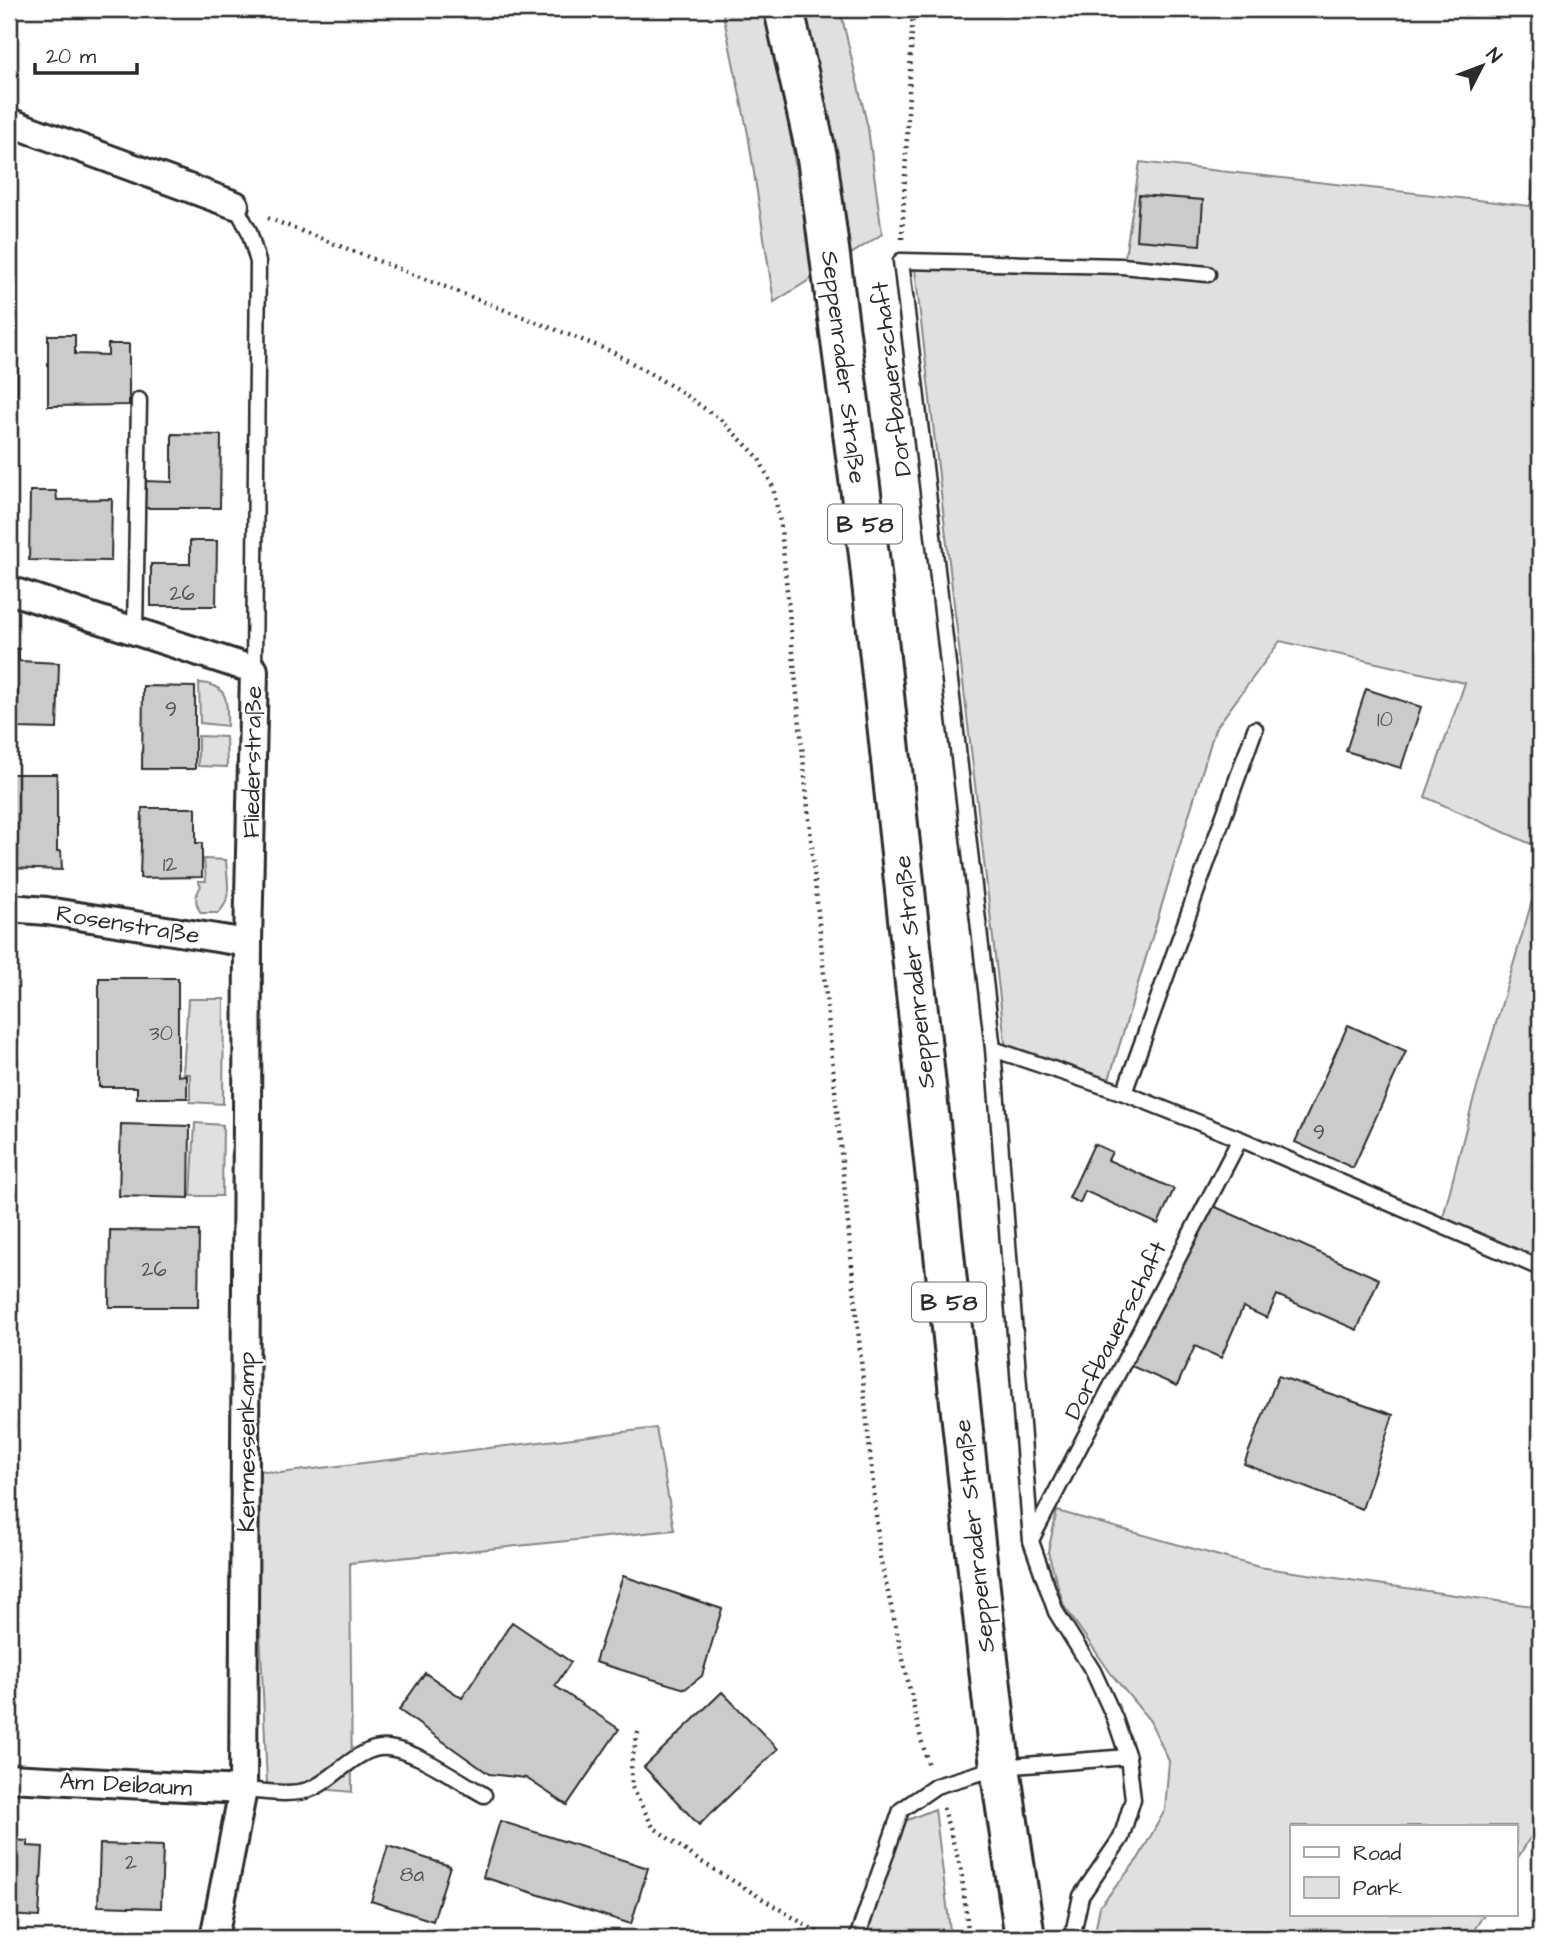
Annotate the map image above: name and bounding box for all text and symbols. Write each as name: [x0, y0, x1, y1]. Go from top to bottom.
scale bar: [35, 32, 136, 76]
north arrow: [1448, 32, 1518, 102]
text: 20 m: [46, 42, 97, 71]
text: N: [1479, 42, 1508, 69]
street label: Seppenrader Straße: [812, 249, 874, 485]
street label: Dorfbauerschaft: [863, 279, 921, 478]
road number: B 58: [828, 504, 902, 544]
house number: 26: [169, 579, 195, 608]
street label: Fliederstraße: [235, 685, 271, 839]
house number: 9: [165, 695, 177, 724]
house number: 10: [1377, 705, 1393, 734]
house number: 12: [163, 850, 177, 879]
street label: Seppenrader Straße: [886, 854, 944, 1090]
street label: Rosenstraße: [54, 897, 202, 953]
house number: 30: [149, 1019, 173, 1048]
house number: 9: [1313, 1118, 1325, 1147]
street label: Dorfbauerschaft: [1056, 1235, 1176, 1425]
house number: 26: [141, 1255, 167, 1284]
road number: B 58: [912, 1282, 986, 1322]
street label: Kermessenkamp: [230, 1352, 264, 1532]
street label: Seppenrader Straße: [946, 1418, 1004, 1654]
street label: Am Deibaum: [59, 1765, 193, 1805]
legend: [1290, 1825, 1518, 1916]
text: Road: [1353, 1839, 1401, 1868]
house number: 2: [125, 1848, 137, 1877]
house number: 8a: [400, 1860, 424, 1889]
text: Park: [1353, 1874, 1402, 1903]

